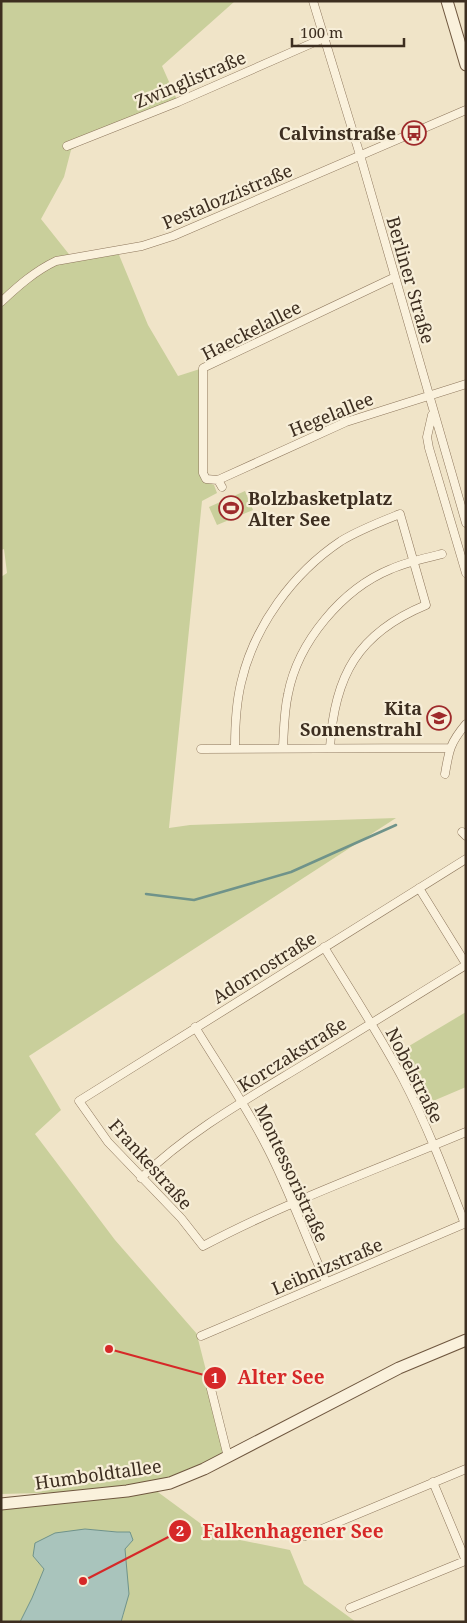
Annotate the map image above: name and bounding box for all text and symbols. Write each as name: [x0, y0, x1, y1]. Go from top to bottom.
scale bar: [292, 15, 404, 47]
text: 100 m: [300, 22, 343, 42]
street label: Zwinglistraße: [131, 45, 249, 113]
bus stop icon: Calvinstraße: [401, 120, 427, 146]
place label: Calvinstraße: [279, 121, 396, 145]
street label: Pestalozzistraße: [158, 158, 296, 234]
street label: Berliner Straße: [381, 214, 441, 346]
street label: Haeckelallee: [197, 295, 305, 365]
street label: Hegelallee: [285, 386, 377, 442]
place label: Bolzbasketplatz Alter See: [248, 486, 392, 531]
sports icon: Bolzbasketplatz Alter See: [218, 495, 244, 521]
place label: Kita Sonnenstrahl: [300, 696, 423, 741]
school or university icon: Kita Sonnenstrahl: [426, 705, 452, 731]
street label: Adornostraße: [208, 925, 320, 1009]
street label: Korczakstraße: [233, 1011, 351, 1097]
street label: Nobelstraße: [381, 1023, 449, 1127]
street label: Montessoristraße: [249, 1100, 335, 1246]
street label: Frankestraße: [104, 1114, 198, 1214]
street label: Leibnizstraße: [268, 1232, 386, 1300]
callout: Alter See: [203, 1361, 335, 1395]
text: Alter See: [237, 1364, 325, 1390]
text: 1: [211, 1367, 219, 1387]
street label: Humboldtallee: [33, 1453, 163, 1495]
callout: Falkenhagener See: [167, 1514, 393, 1548]
text: Falkenhagener See: [202, 1518, 384, 1544]
text: 2: [176, 1520, 184, 1540]

